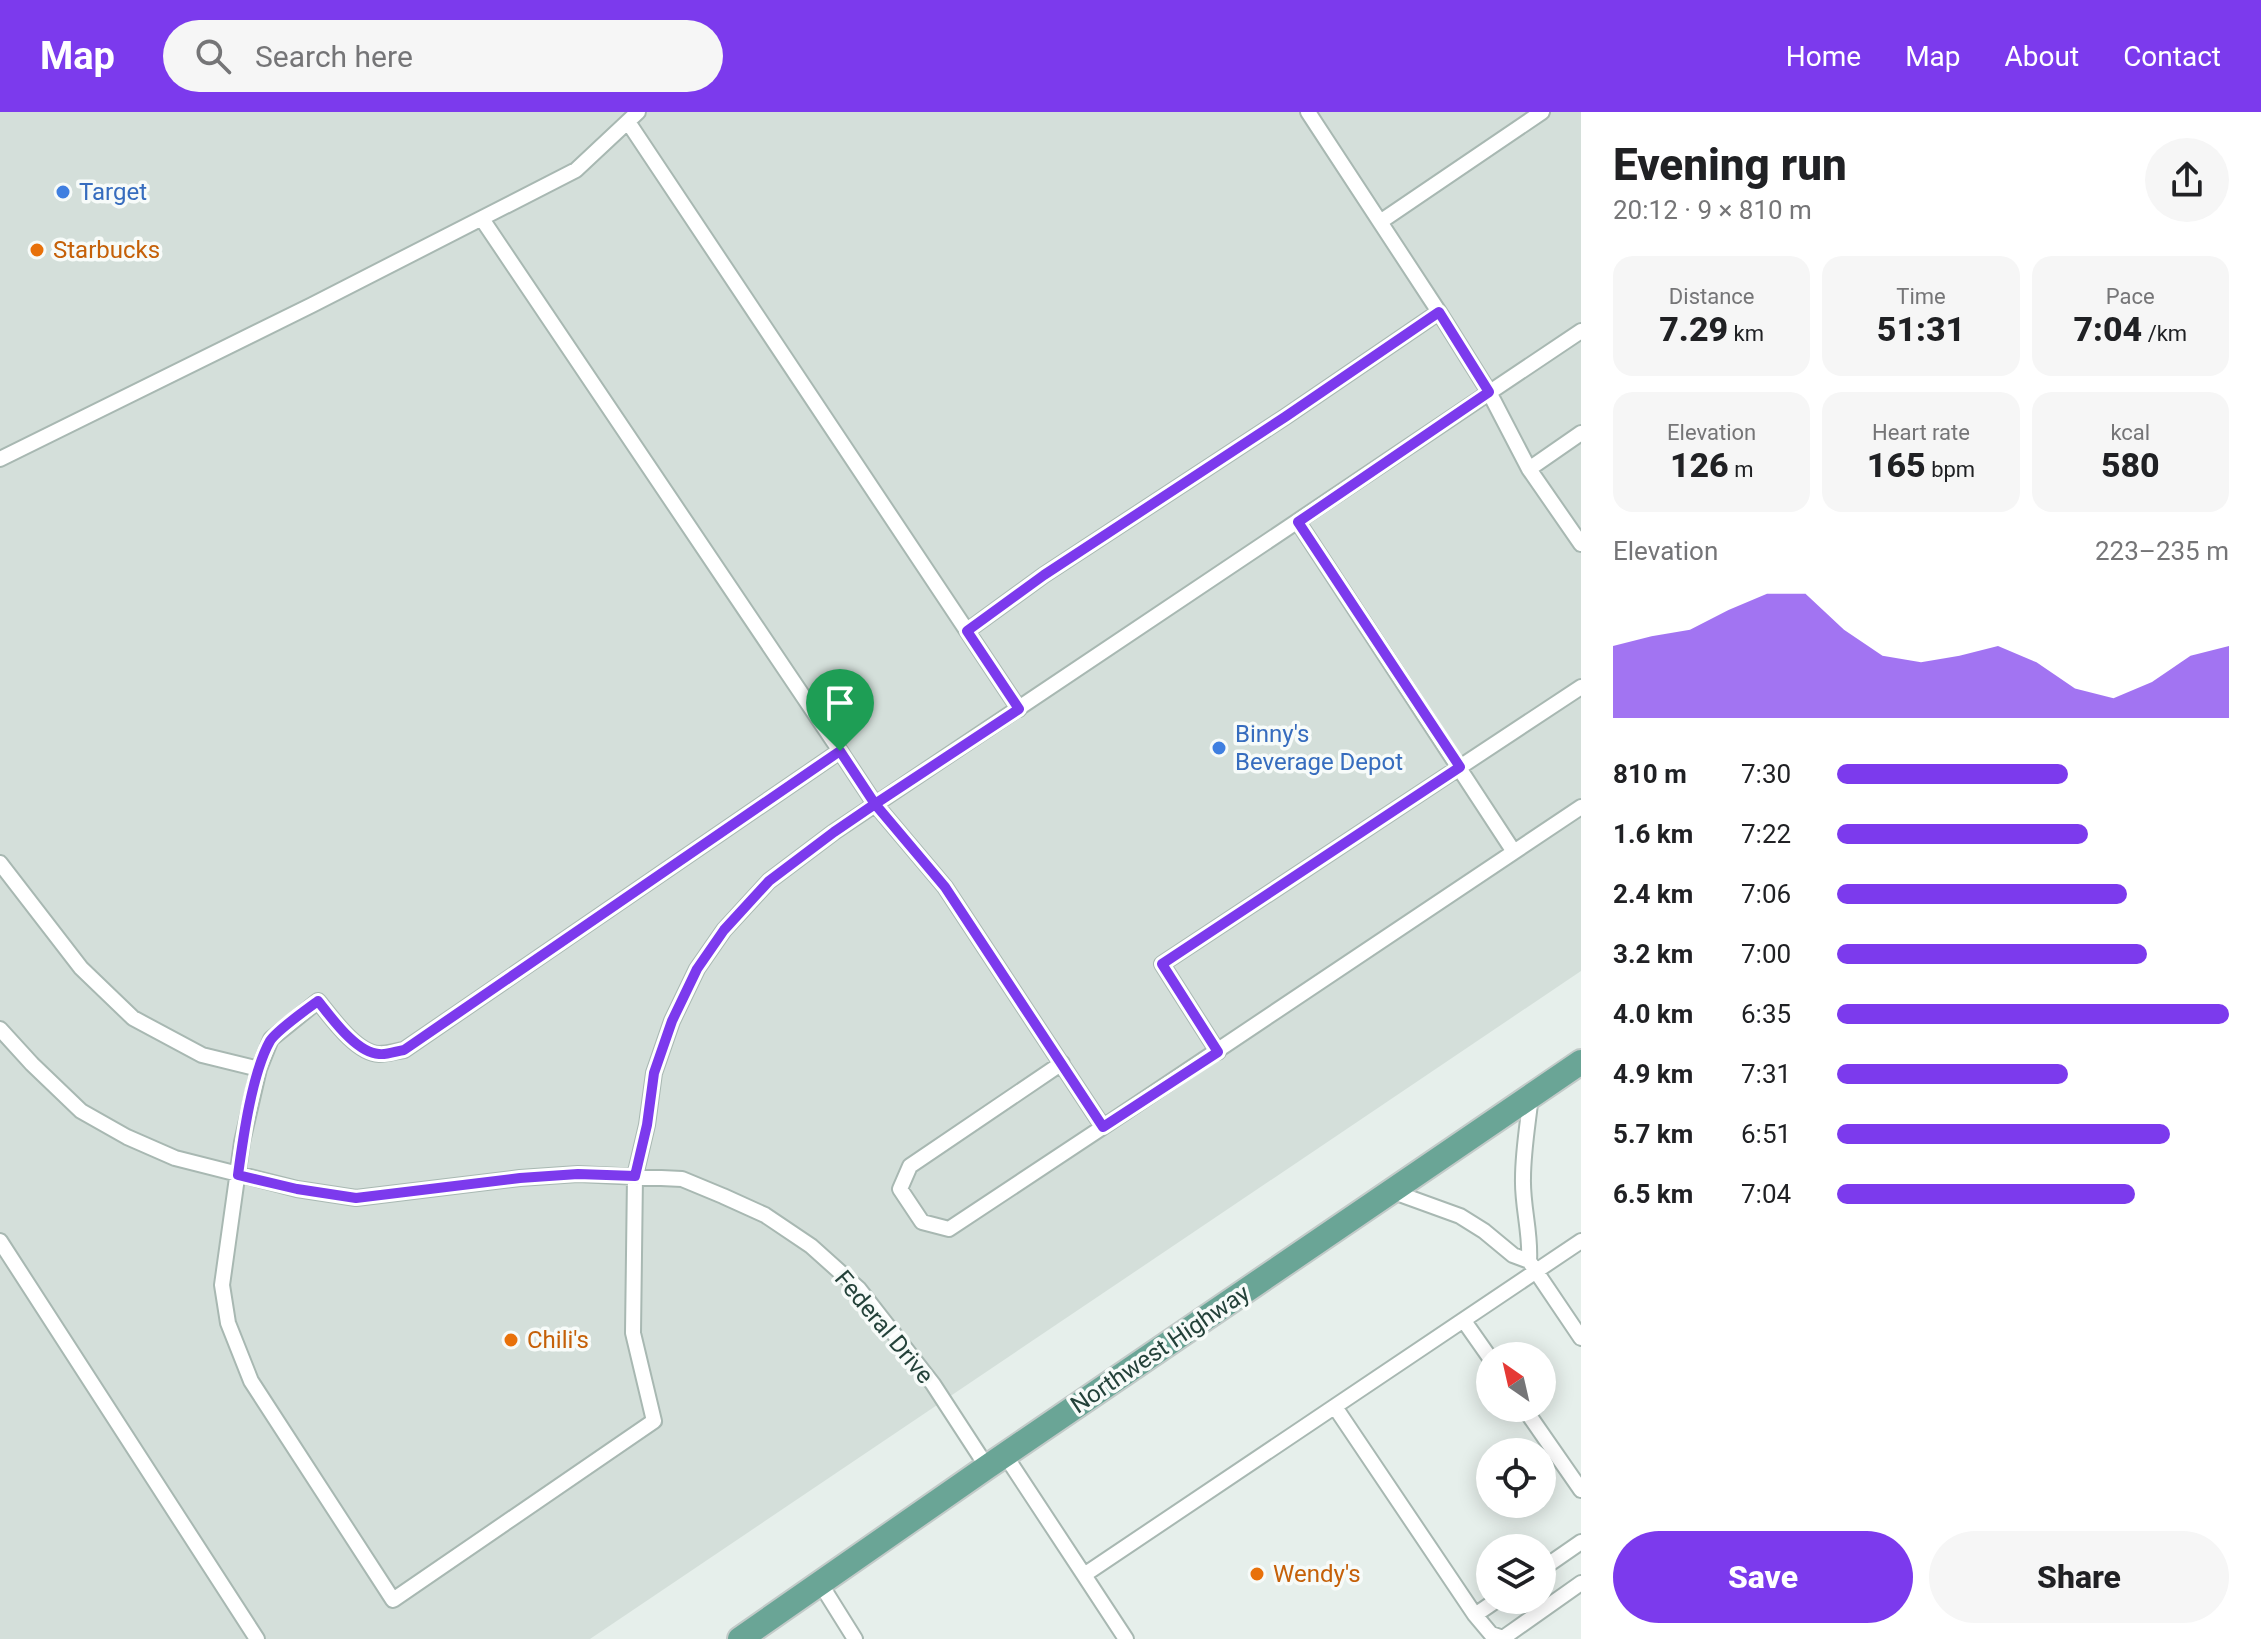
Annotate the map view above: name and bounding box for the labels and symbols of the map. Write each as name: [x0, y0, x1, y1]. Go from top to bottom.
place label: Target: [79, 178, 147, 206]
marker: Target: [54, 183, 72, 201]
place label: Starbucks: [53, 236, 160, 264]
marker: Starbucks: [28, 241, 46, 259]
pin: [806, 669, 874, 751]
place label: Binny's Beverage Depot: [1235, 720, 1403, 776]
marker: Binny's Beverage Depot: [1210, 739, 1228, 757]
street label: Federal Drive: [829, 1265, 939, 1389]
street label: Northwest Highway: [1065, 1278, 1255, 1419]
place label: Chili's: [527, 1326, 589, 1354]
marker: Chili's: [502, 1331, 520, 1349]
north arrow: [1476, 1342, 1556, 1422]
place label: Wendy's: [1273, 1560, 1361, 1588]
marker: Wendy's: [1248, 1565, 1266, 1583]

